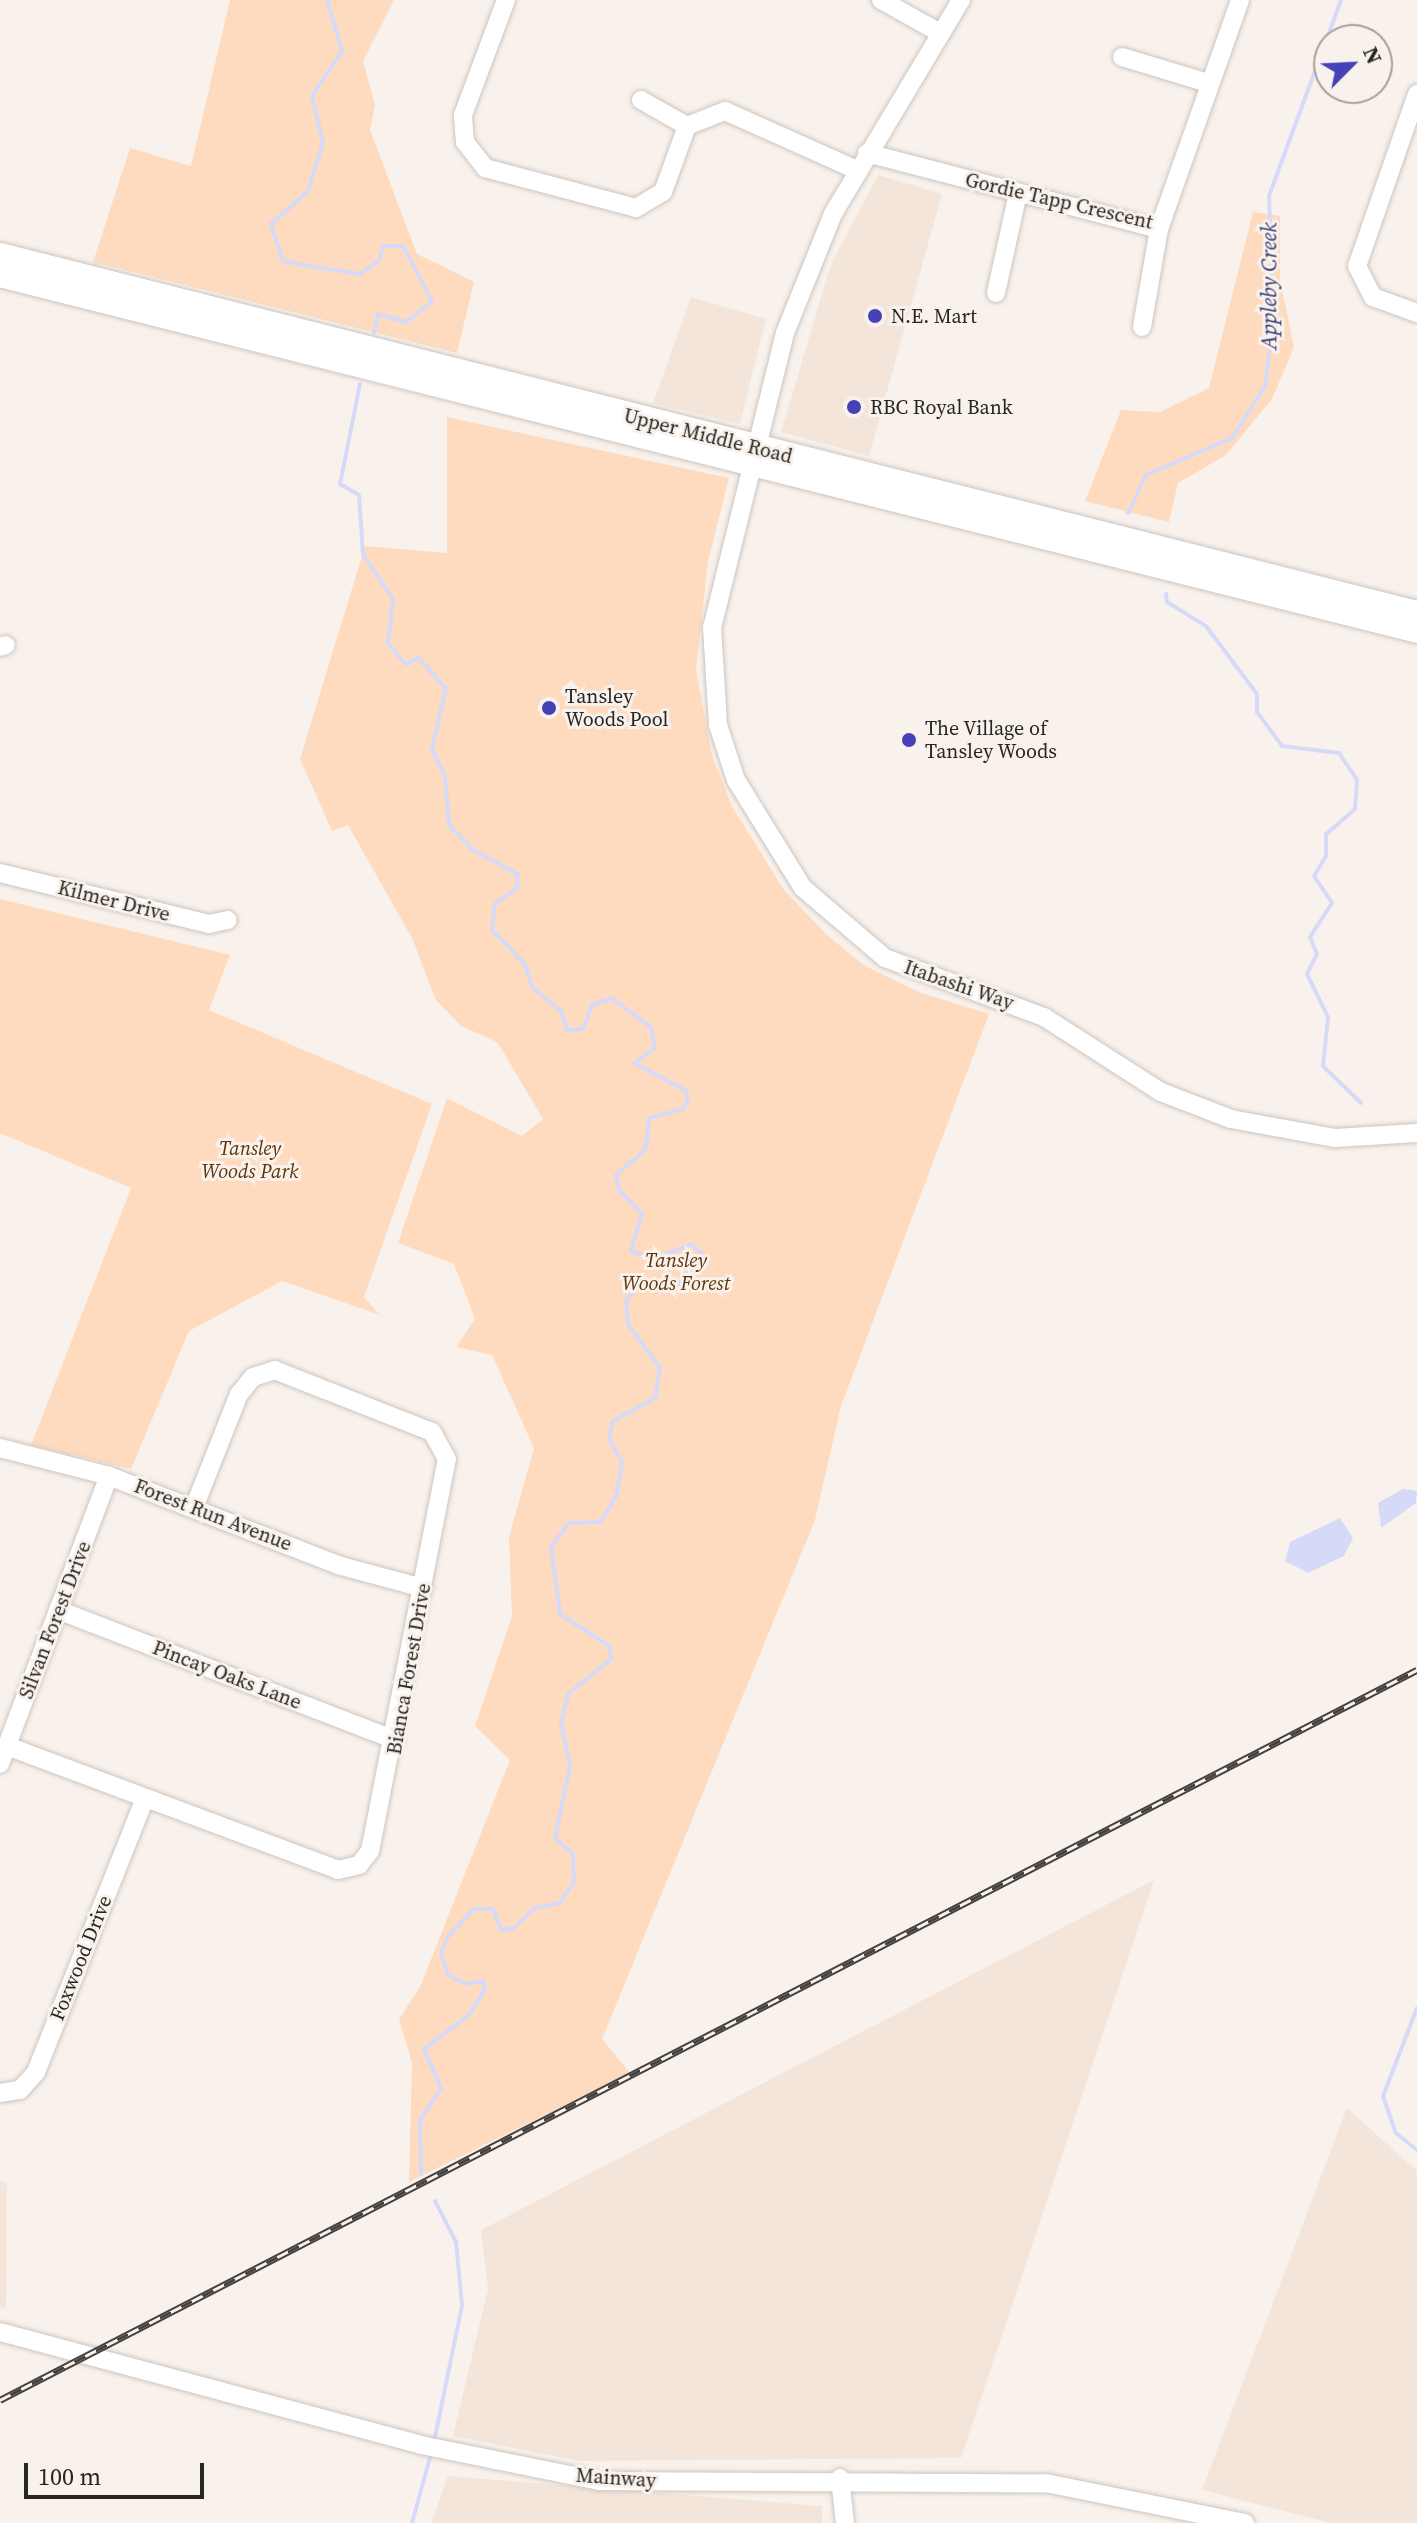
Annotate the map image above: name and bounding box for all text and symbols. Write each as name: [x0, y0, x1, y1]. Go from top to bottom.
north arrow: [1313, 24, 1393, 104]
text: N: [1356, 42, 1390, 68]
street label: Gordie Tapp Crescent: [963, 168, 1155, 234]
water label: Appleby Creek: [1256, 222, 1282, 350]
place label: N.E. Mart: [891, 304, 977, 328]
marker: N.E. Mart: [866, 307, 884, 325]
place label: RBC Royal Bank: [870, 395, 1013, 419]
marker: RBC Royal Bank: [845, 398, 863, 416]
street label: Upper Middle Road: [621, 403, 795, 469]
place label: Tansley Woods Pool: [565, 684, 669, 731]
marker: Tansley Woods Pool: [540, 699, 558, 717]
place label: The Village of Tansley Woods: [925, 716, 1058, 763]
marker: The Village of Tansley Woods: [900, 731, 918, 749]
street label: Kilmer Drive: [55, 875, 173, 927]
street label: Itabashi Way: [901, 955, 1017, 1015]
park label: Tansley Woods Park: [202, 1137, 298, 1184]
park label: Tansley Woods Forest: [622, 1249, 730, 1296]
street label: Forest Run Avenue: [131, 1474, 295, 1556]
street label: Silvan Forest Drive: [14, 1538, 96, 1702]
street label: Bianca Forest Drive: [382, 1581, 436, 1757]
street label: Pincay Oaks Lane: [149, 1636, 305, 1714]
street label: Foxwood Drive: [45, 1892, 117, 2024]
scale bar: [28, 2447, 208, 2497]
text: 100 m: [38, 2460, 101, 2493]
street label: Mainway: [575, 2463, 657, 2493]

